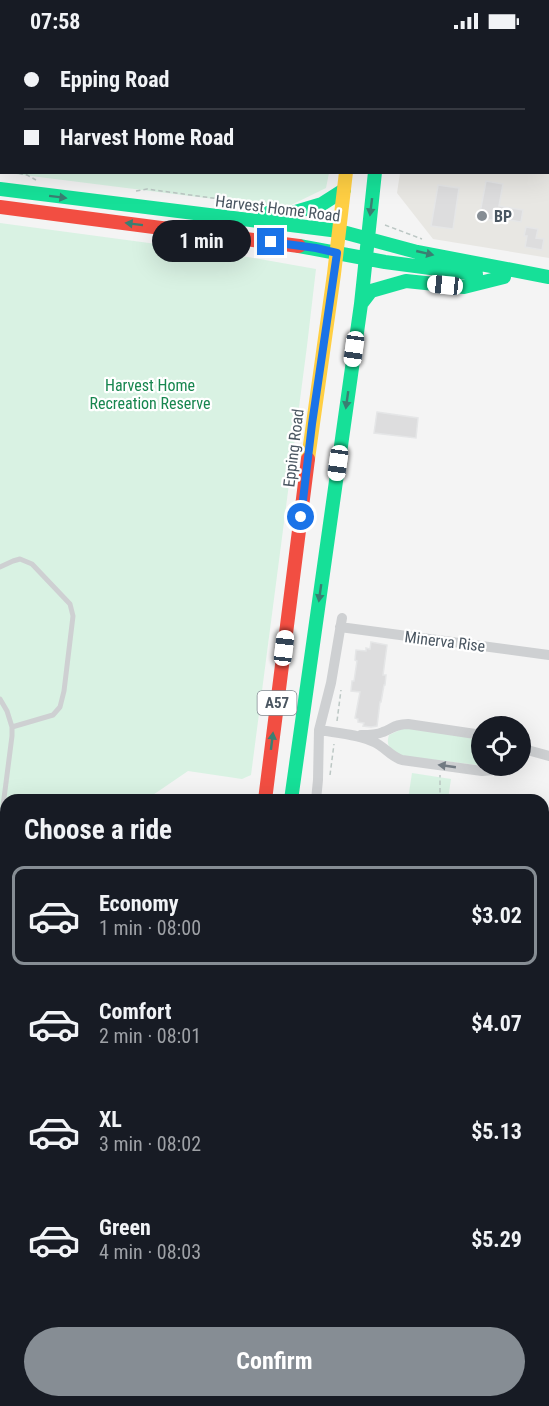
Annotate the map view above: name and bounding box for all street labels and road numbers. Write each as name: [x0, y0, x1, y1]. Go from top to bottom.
street label: Harvest Home Road: [214, 191, 342, 226]
street label: Epping Road: [279, 408, 308, 488]
street label: Minerva Rise: [404, 627, 486, 656]
road number: A57: [258, 691, 296, 715]

